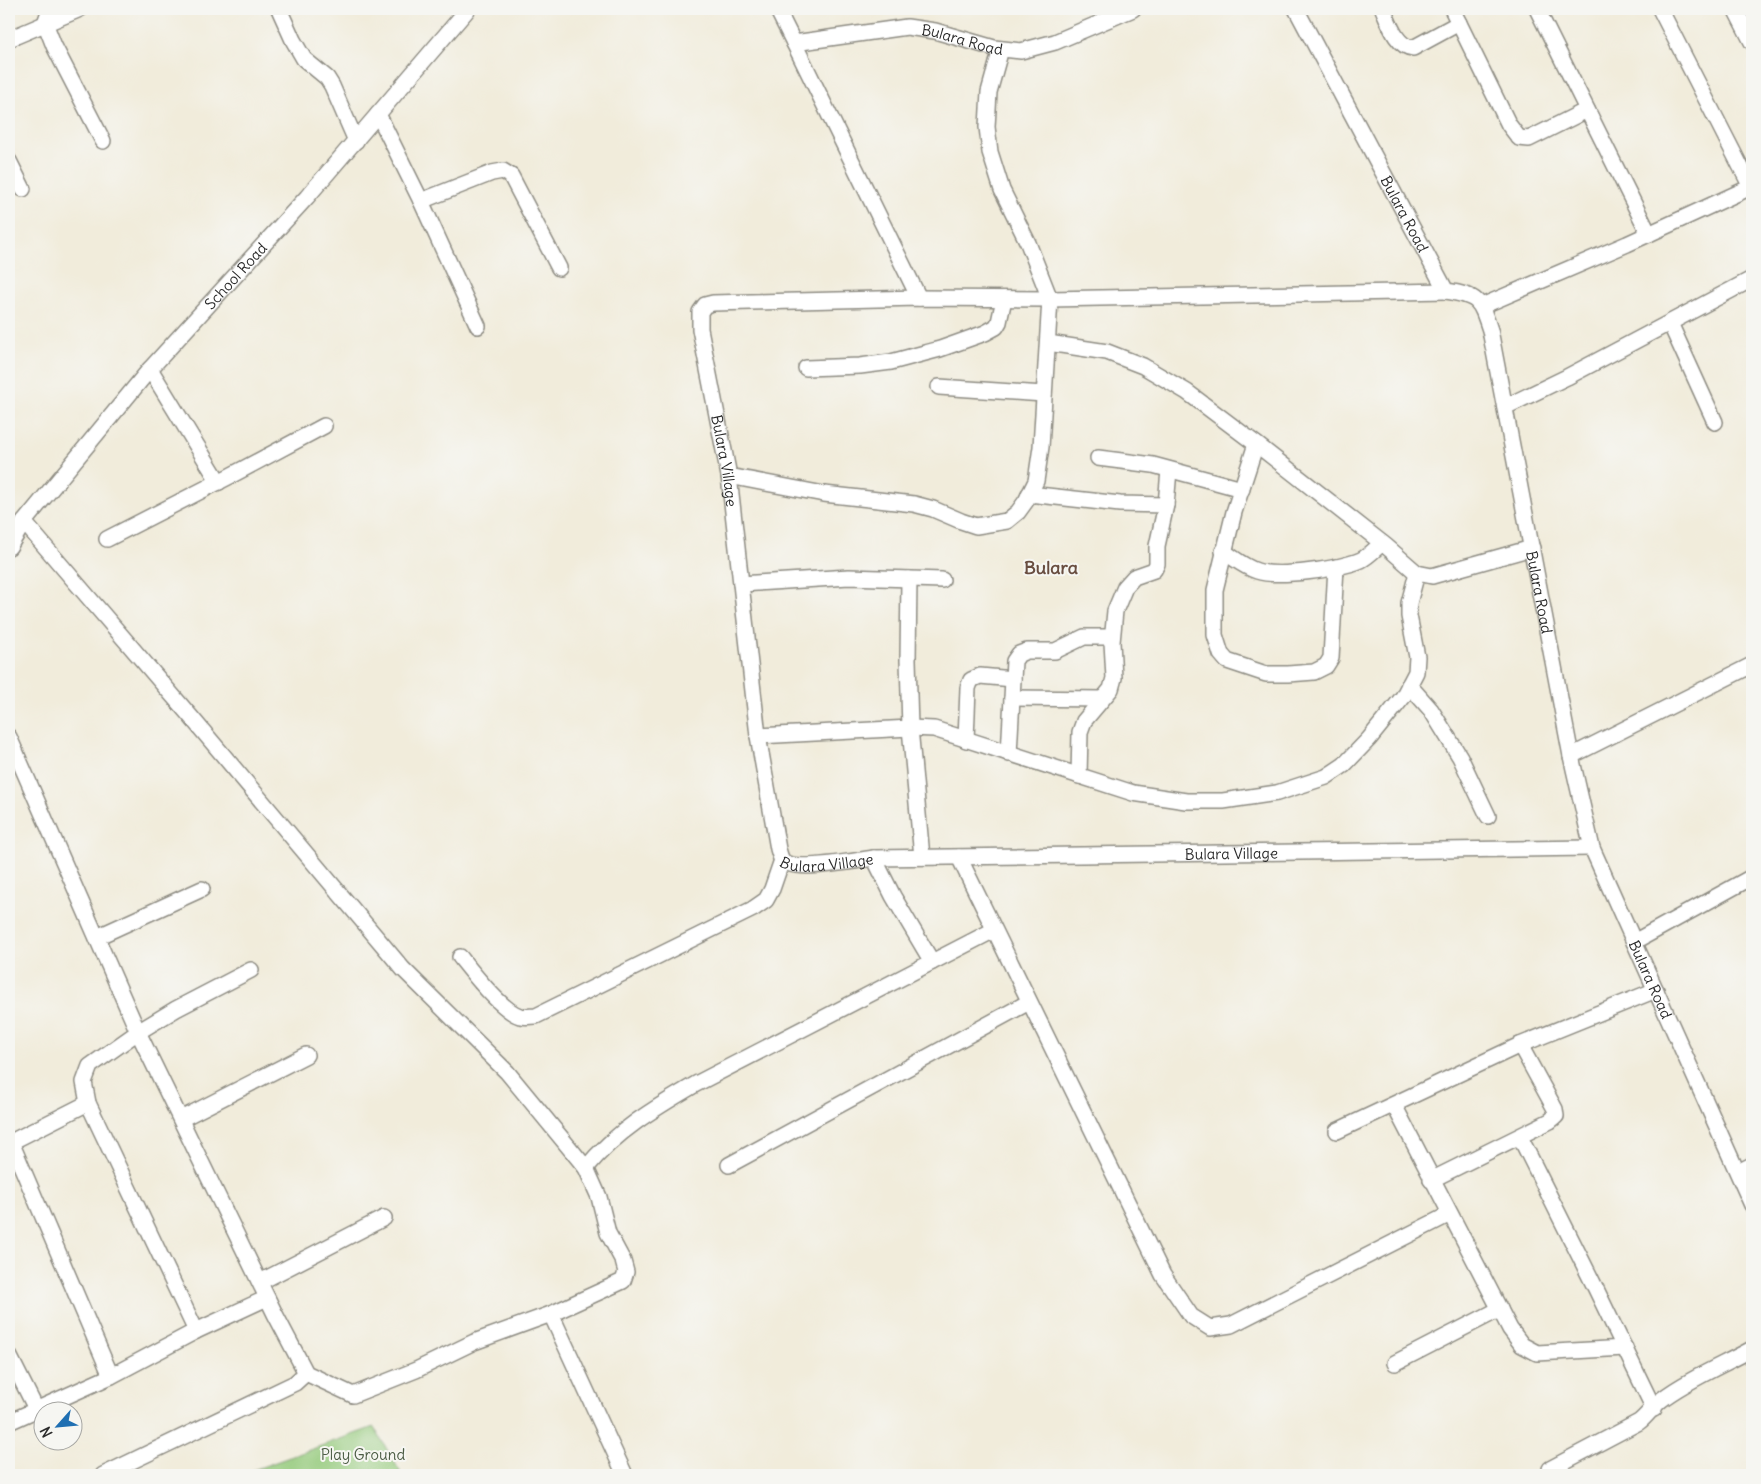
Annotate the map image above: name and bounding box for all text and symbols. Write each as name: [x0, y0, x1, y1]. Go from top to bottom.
street label: Bulara Road: [920, 20, 1004, 58]
street label: Bulara Road: [1377, 172, 1433, 255]
street label: School Road: [200, 238, 271, 313]
street label: Bulara Village: [708, 413, 742, 508]
street label: Bulara Road: [1523, 549, 1557, 635]
district label: Bulara: [1024, 556, 1078, 579]
street label: Bulara Village: [1185, 843, 1278, 863]
street label: Bulara Village: [777, 849, 874, 875]
street label: Bulara Road: [1625, 937, 1677, 1022]
north arrow: [32, 1402, 82, 1452]
text: N: [36, 1424, 57, 1440]
park label: Play Ground: [321, 1445, 405, 1464]

